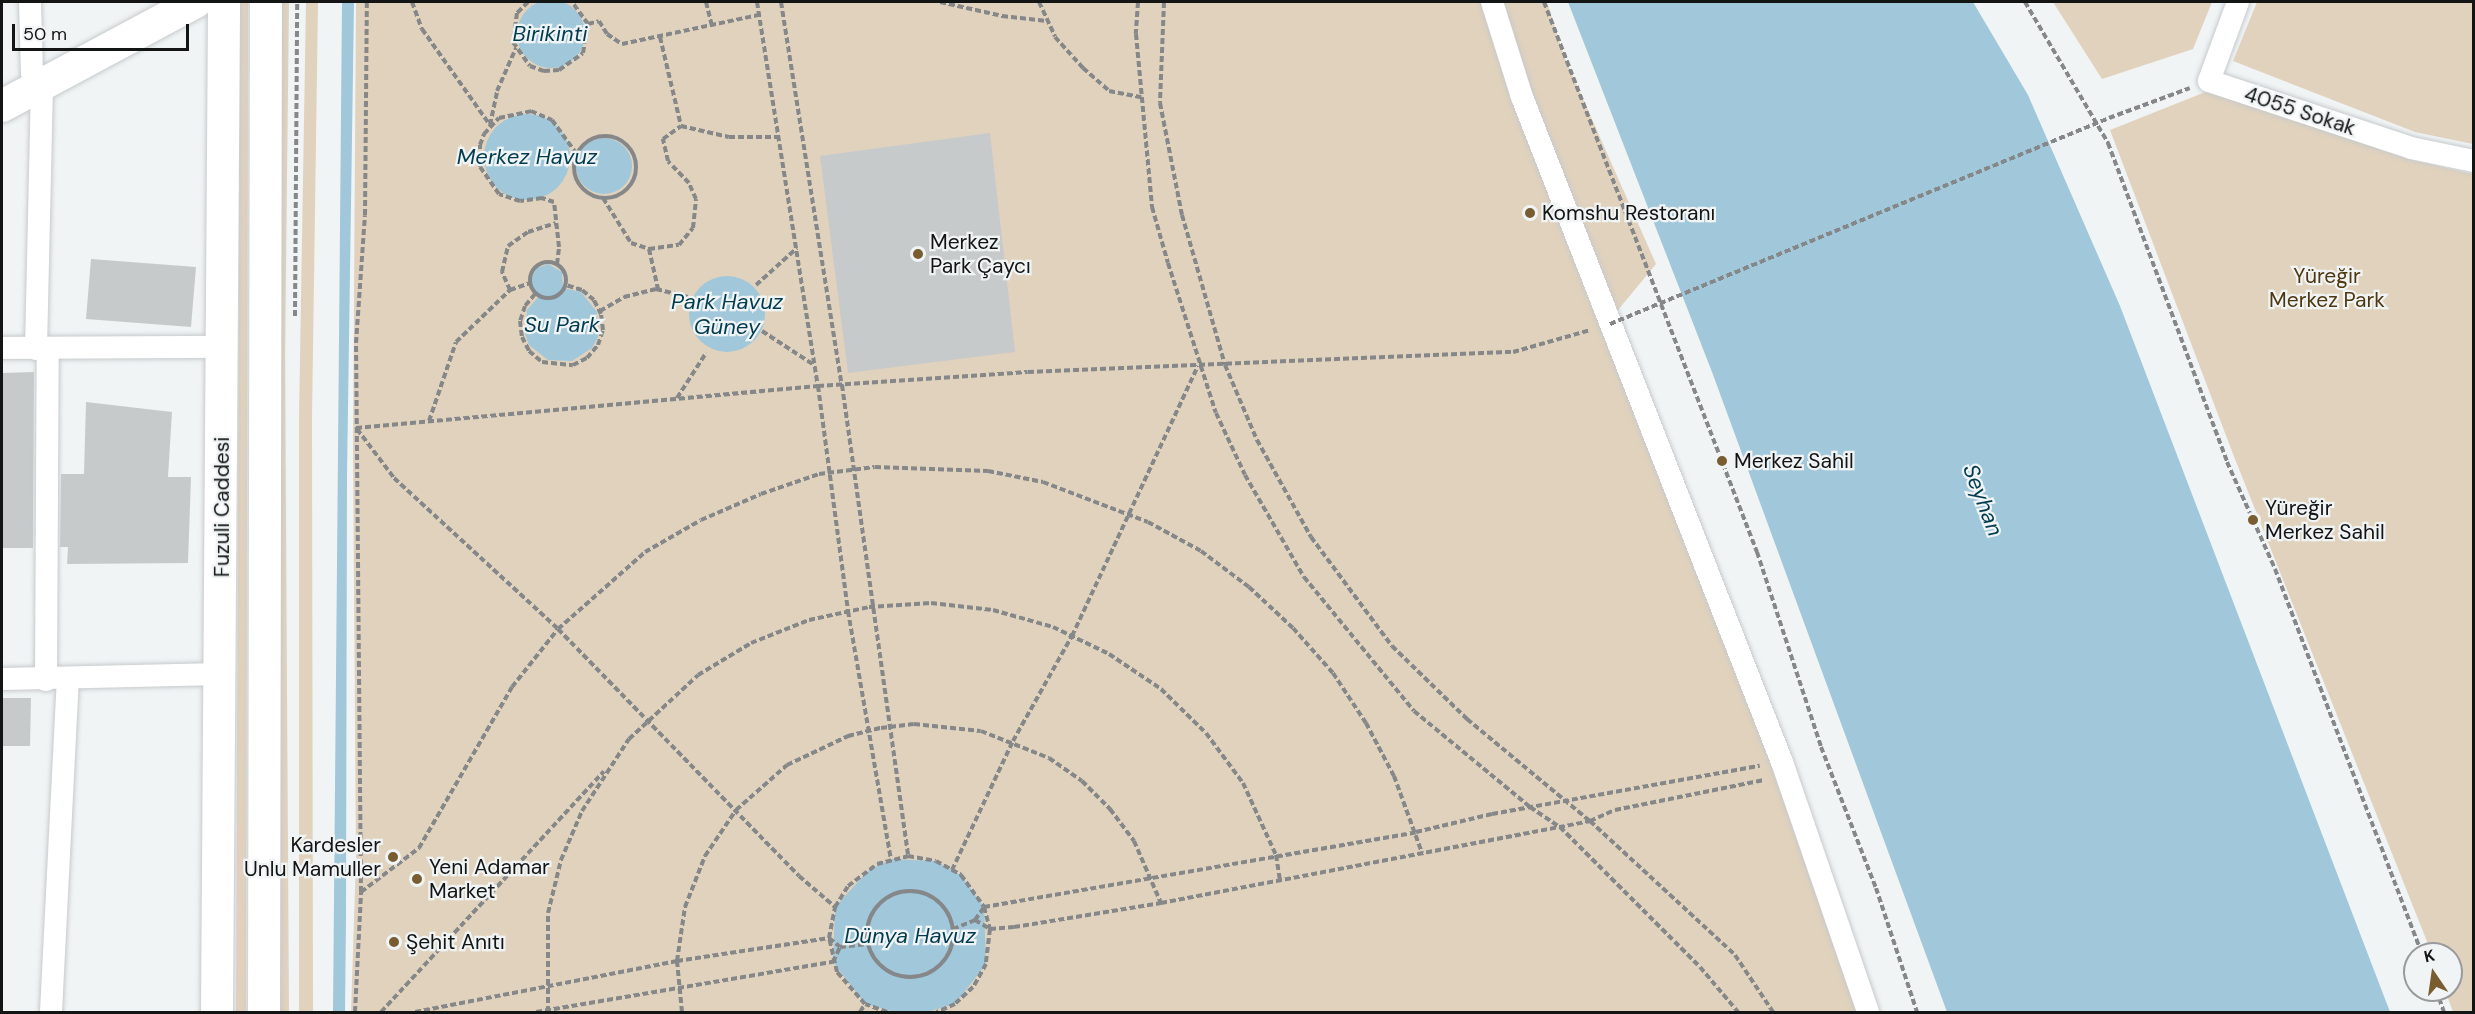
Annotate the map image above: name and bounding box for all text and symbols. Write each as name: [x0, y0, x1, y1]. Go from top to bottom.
scale bar: [15, 12, 192, 50]
water label: Birikinti: [512, 21, 588, 47]
text: 50 m: [23, 22, 67, 46]
street label: 4055 Sokak: [2241, 81, 2359, 141]
water label: Merkez Havuz: [457, 144, 597, 170]
place label: Komshu Restoranı: [1542, 200, 1715, 226]
marker: Komshu Restoranı: [1523, 206, 1537, 220]
place label: Merkez Park Çaycı: [930, 229, 1031, 279]
marker: Merkez Park Çaycı: [911, 247, 925, 261]
park label: Yüreğir Merkez Park: [2269, 263, 2385, 313]
water label: Park Havuz Güney: [671, 288, 783, 340]
water label: Su Park: [524, 312, 600, 338]
street label: Fuzuli Caddesi: [209, 437, 235, 577]
place label: Merkez Sahil: [1734, 448, 1854, 474]
marker: Merkez Sahil: [1715, 454, 1729, 468]
water label: Seyhan: [1957, 460, 2009, 540]
place label: Yüreğir Merkez Sahil: [2265, 495, 2385, 545]
marker: Yüreğir Merkez Sahil: [2246, 513, 2260, 527]
place label: Kardesler Unlu Mamuller: [244, 832, 381, 882]
marker: Kardesler Unlu Mamuller: [386, 850, 400, 864]
place label: Yeni Adamar Market: [429, 854, 550, 904]
marker: Yeni Adamar Market: [410, 872, 424, 886]
water label: Dünya Havuz: [844, 923, 976, 949]
place label: Şehit Anıtı: [406, 929, 505, 955]
marker: Şehit Anıtı: [387, 935, 401, 949]
north arrow: [2403, 942, 2463, 1002]
text: K: [2422, 945, 2437, 967]

